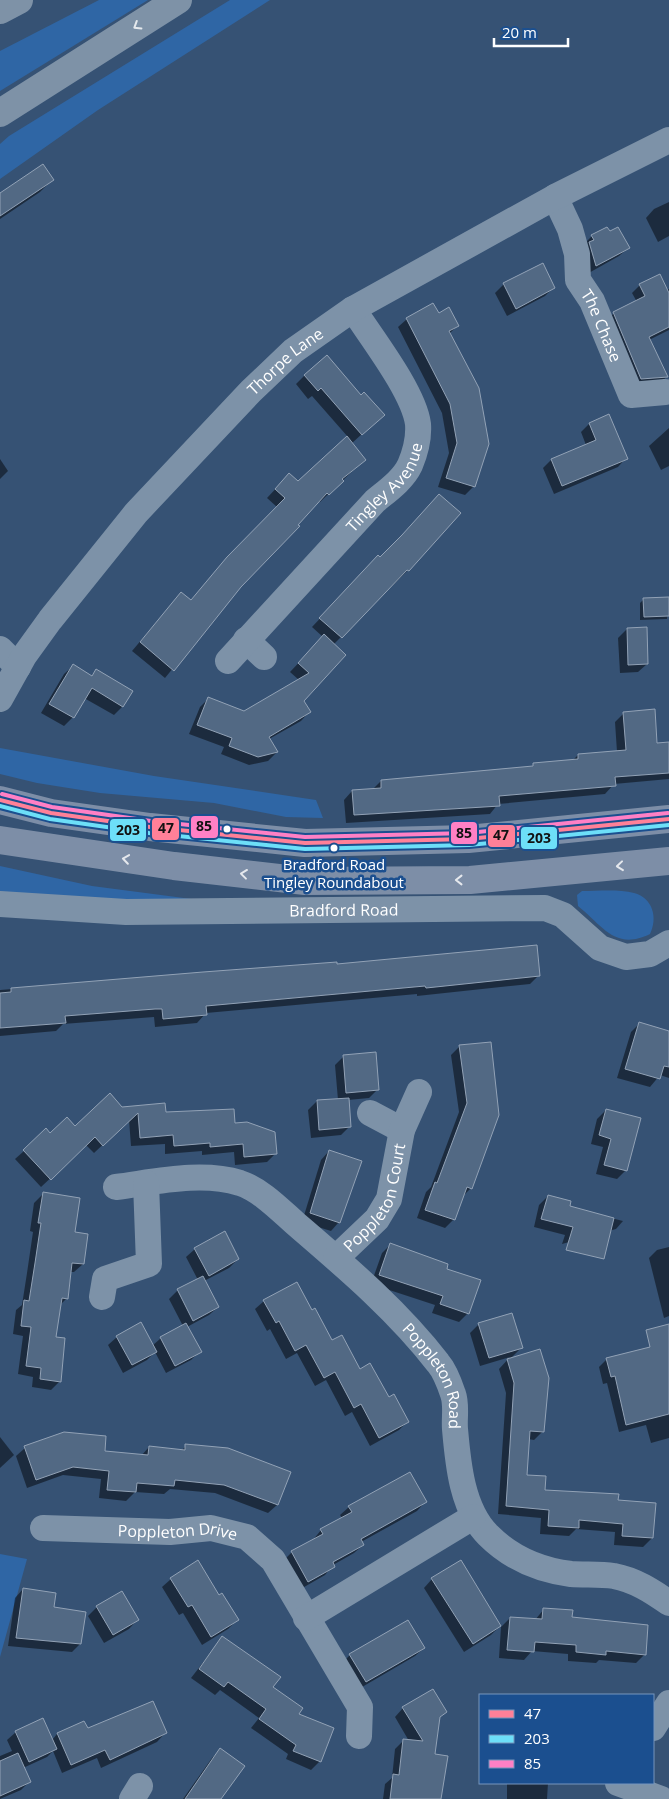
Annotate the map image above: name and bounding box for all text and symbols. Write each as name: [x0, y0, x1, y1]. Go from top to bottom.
scale bar: [494, 15, 568, 47]
one-way arrow: [134, 20, 143, 29]
text: 20 m: [502, 22, 537, 42]
street label: The Chase: [576, 285, 627, 365]
street label: Thorpe Lane: [242, 322, 327, 400]
street label: Tingley Avenue: [341, 440, 427, 537]
line badge: 85: [190, 815, 219, 839]
text: 85: [196, 816, 212, 835]
line badge: 47: [151, 817, 180, 841]
line badge: 203: [109, 818, 147, 842]
text: 47: [158, 818, 174, 837]
text: 203: [116, 820, 140, 839]
line badge: 85: [450, 821, 478, 845]
text: 85: [456, 823, 472, 842]
unlabelled marker: [222, 824, 232, 834]
line badge: 47: [487, 824, 516, 848]
text: 47: [493, 825, 509, 844]
line badge: 203: [520, 826, 558, 850]
text: 203: [527, 828, 551, 847]
marker: Bradford Road Tingley Roundabout: [329, 843, 339, 853]
one-way arrow: [122, 854, 130, 865]
place label: Bradford Road Tingley Roundabout: [264, 854, 404, 892]
one-way arrow: [616, 860, 624, 871]
one-way arrow: [240, 869, 248, 880]
one-way arrow: [454, 875, 462, 885]
street label: Bradford Road: [289, 898, 398, 921]
street label: Poppleton Court: [338, 1141, 410, 1257]
street label: Poppleton Road: [398, 1318, 466, 1429]
street label: Poppleton Drive: [117, 1517, 240, 1545]
legend: [479, 1694, 654, 1784]
text: 47: [524, 1703, 541, 1723]
text: 203: [524, 1728, 550, 1748]
text: 85: [524, 1753, 541, 1773]

